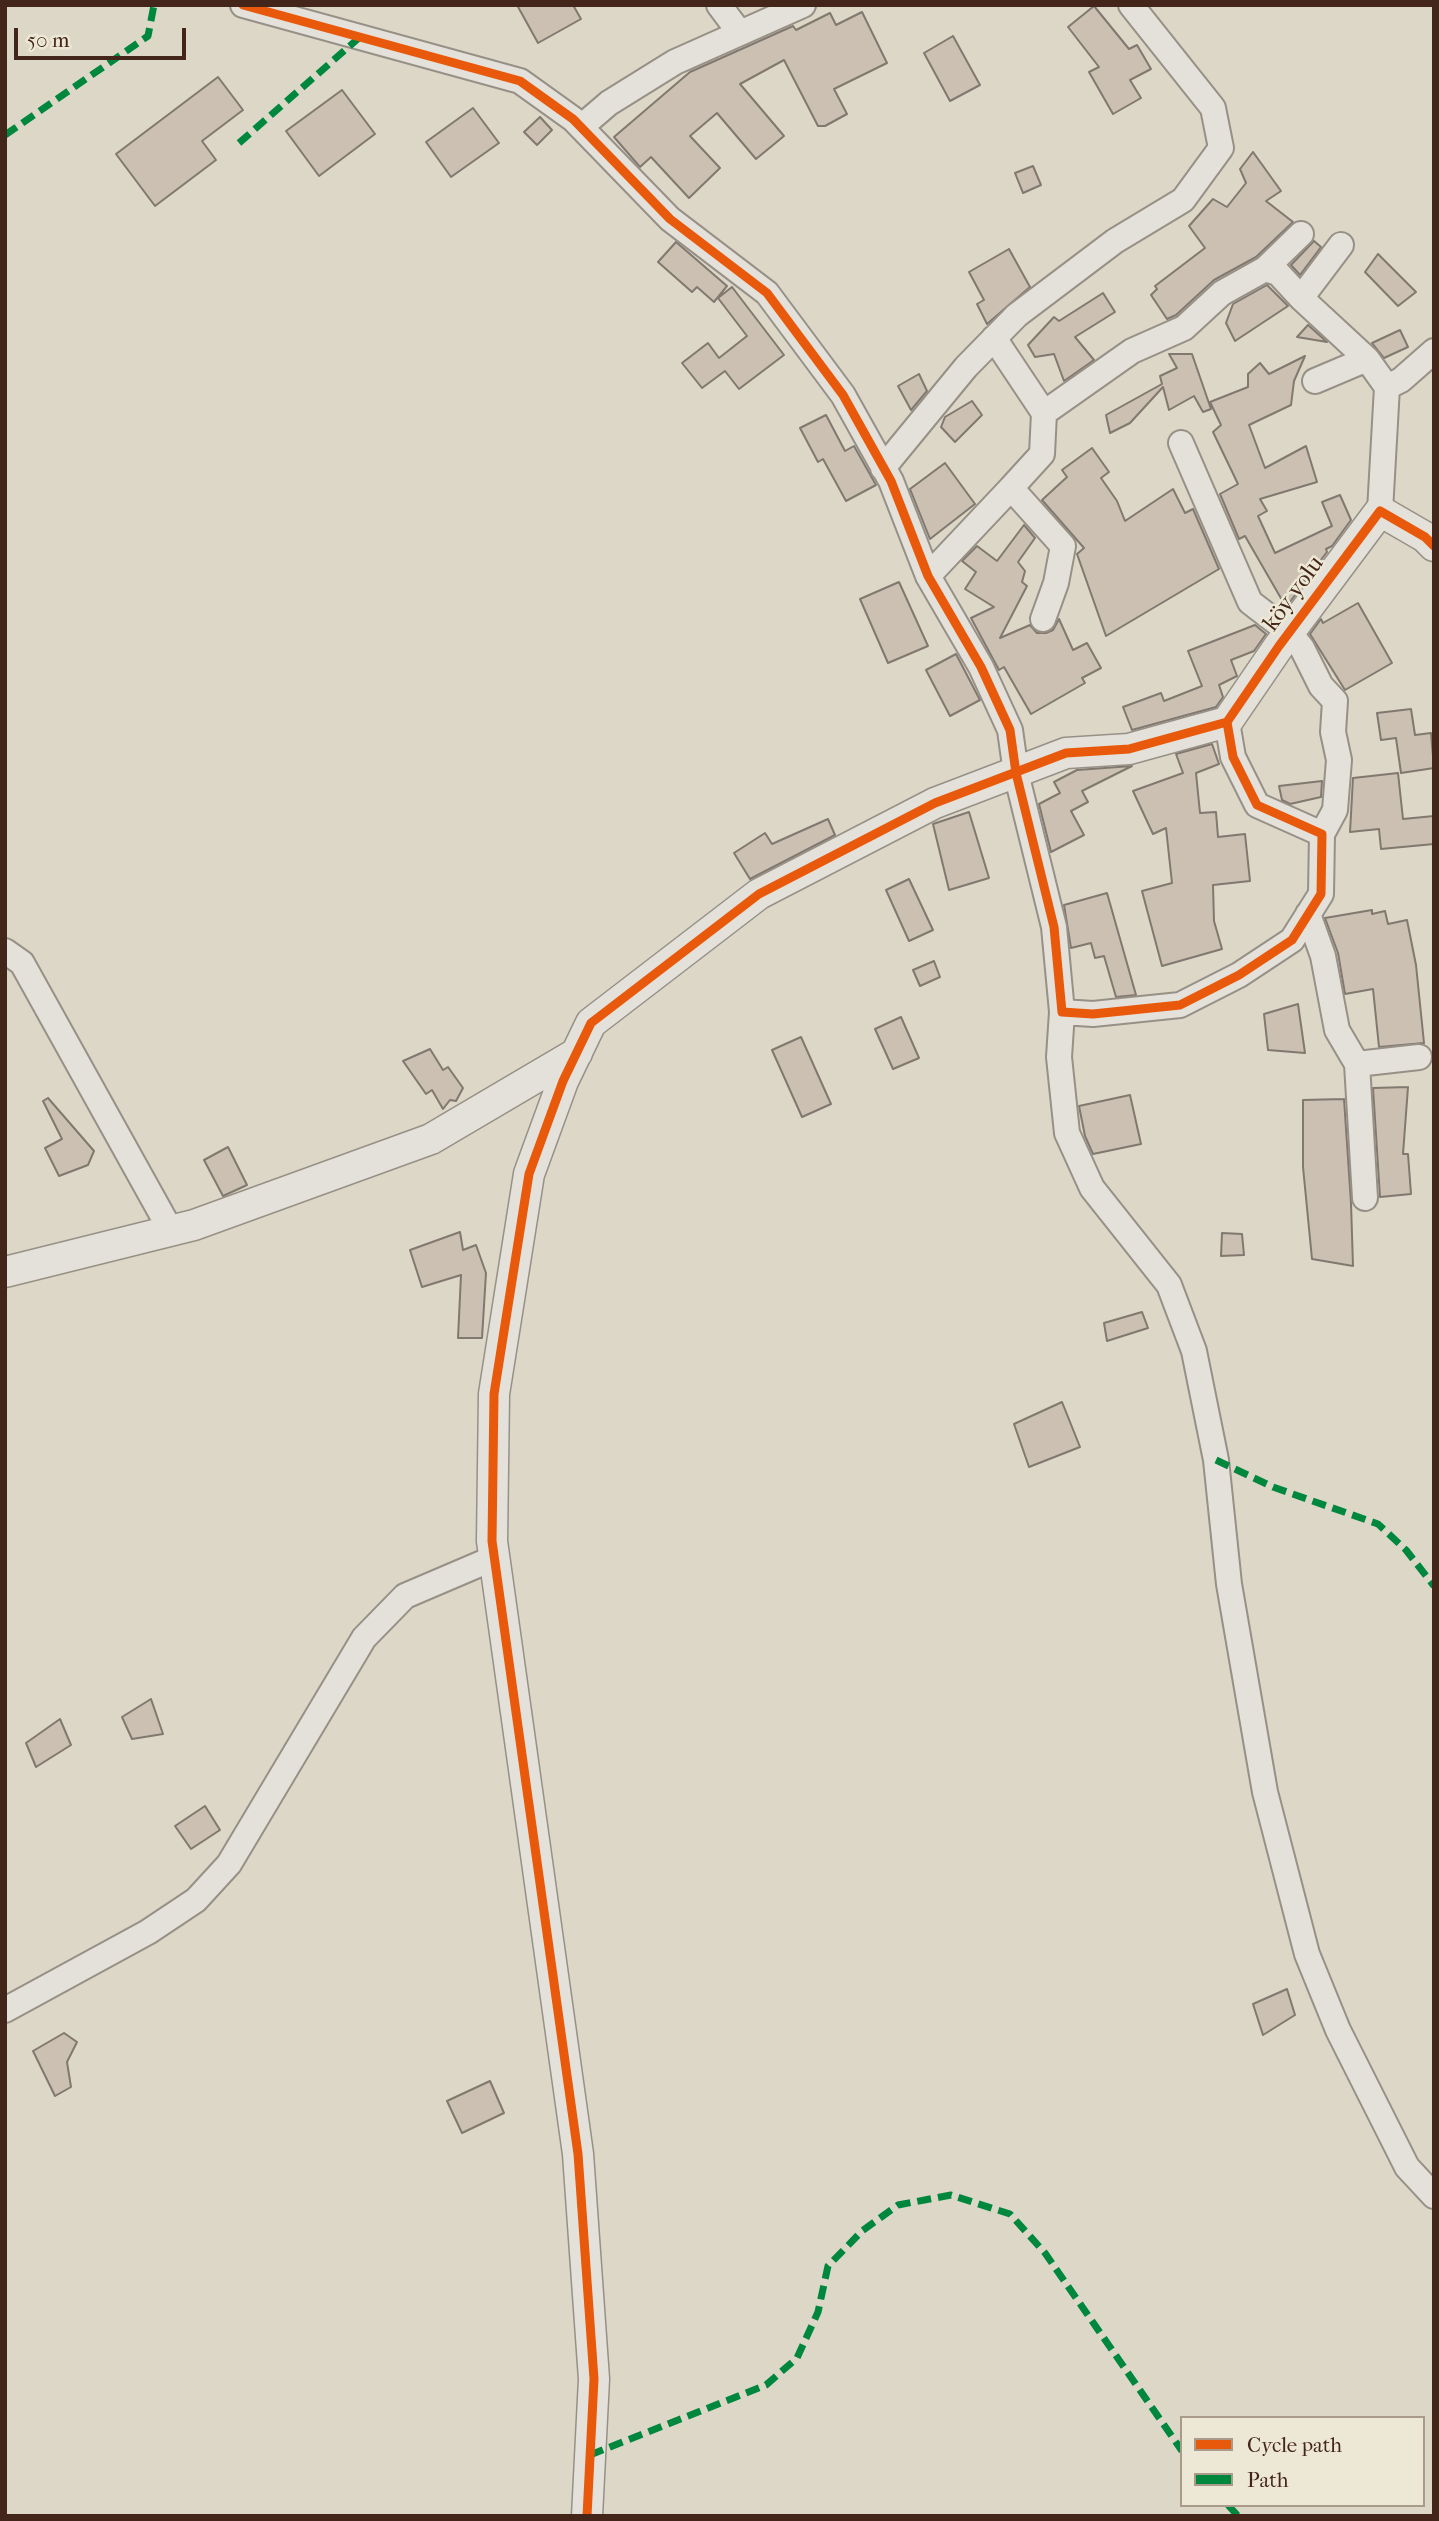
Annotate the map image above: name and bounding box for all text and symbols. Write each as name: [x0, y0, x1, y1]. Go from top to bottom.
scale bar: [18, 14, 189, 58]
text: 50 m: [27, 28, 70, 52]
street label: köy yolu: [1257, 551, 1331, 637]
legend: [1180, 2416, 1425, 2507]
text: Cycle path: [1247, 2433, 1342, 2457]
text: Path: [1247, 2468, 1288, 2492]

